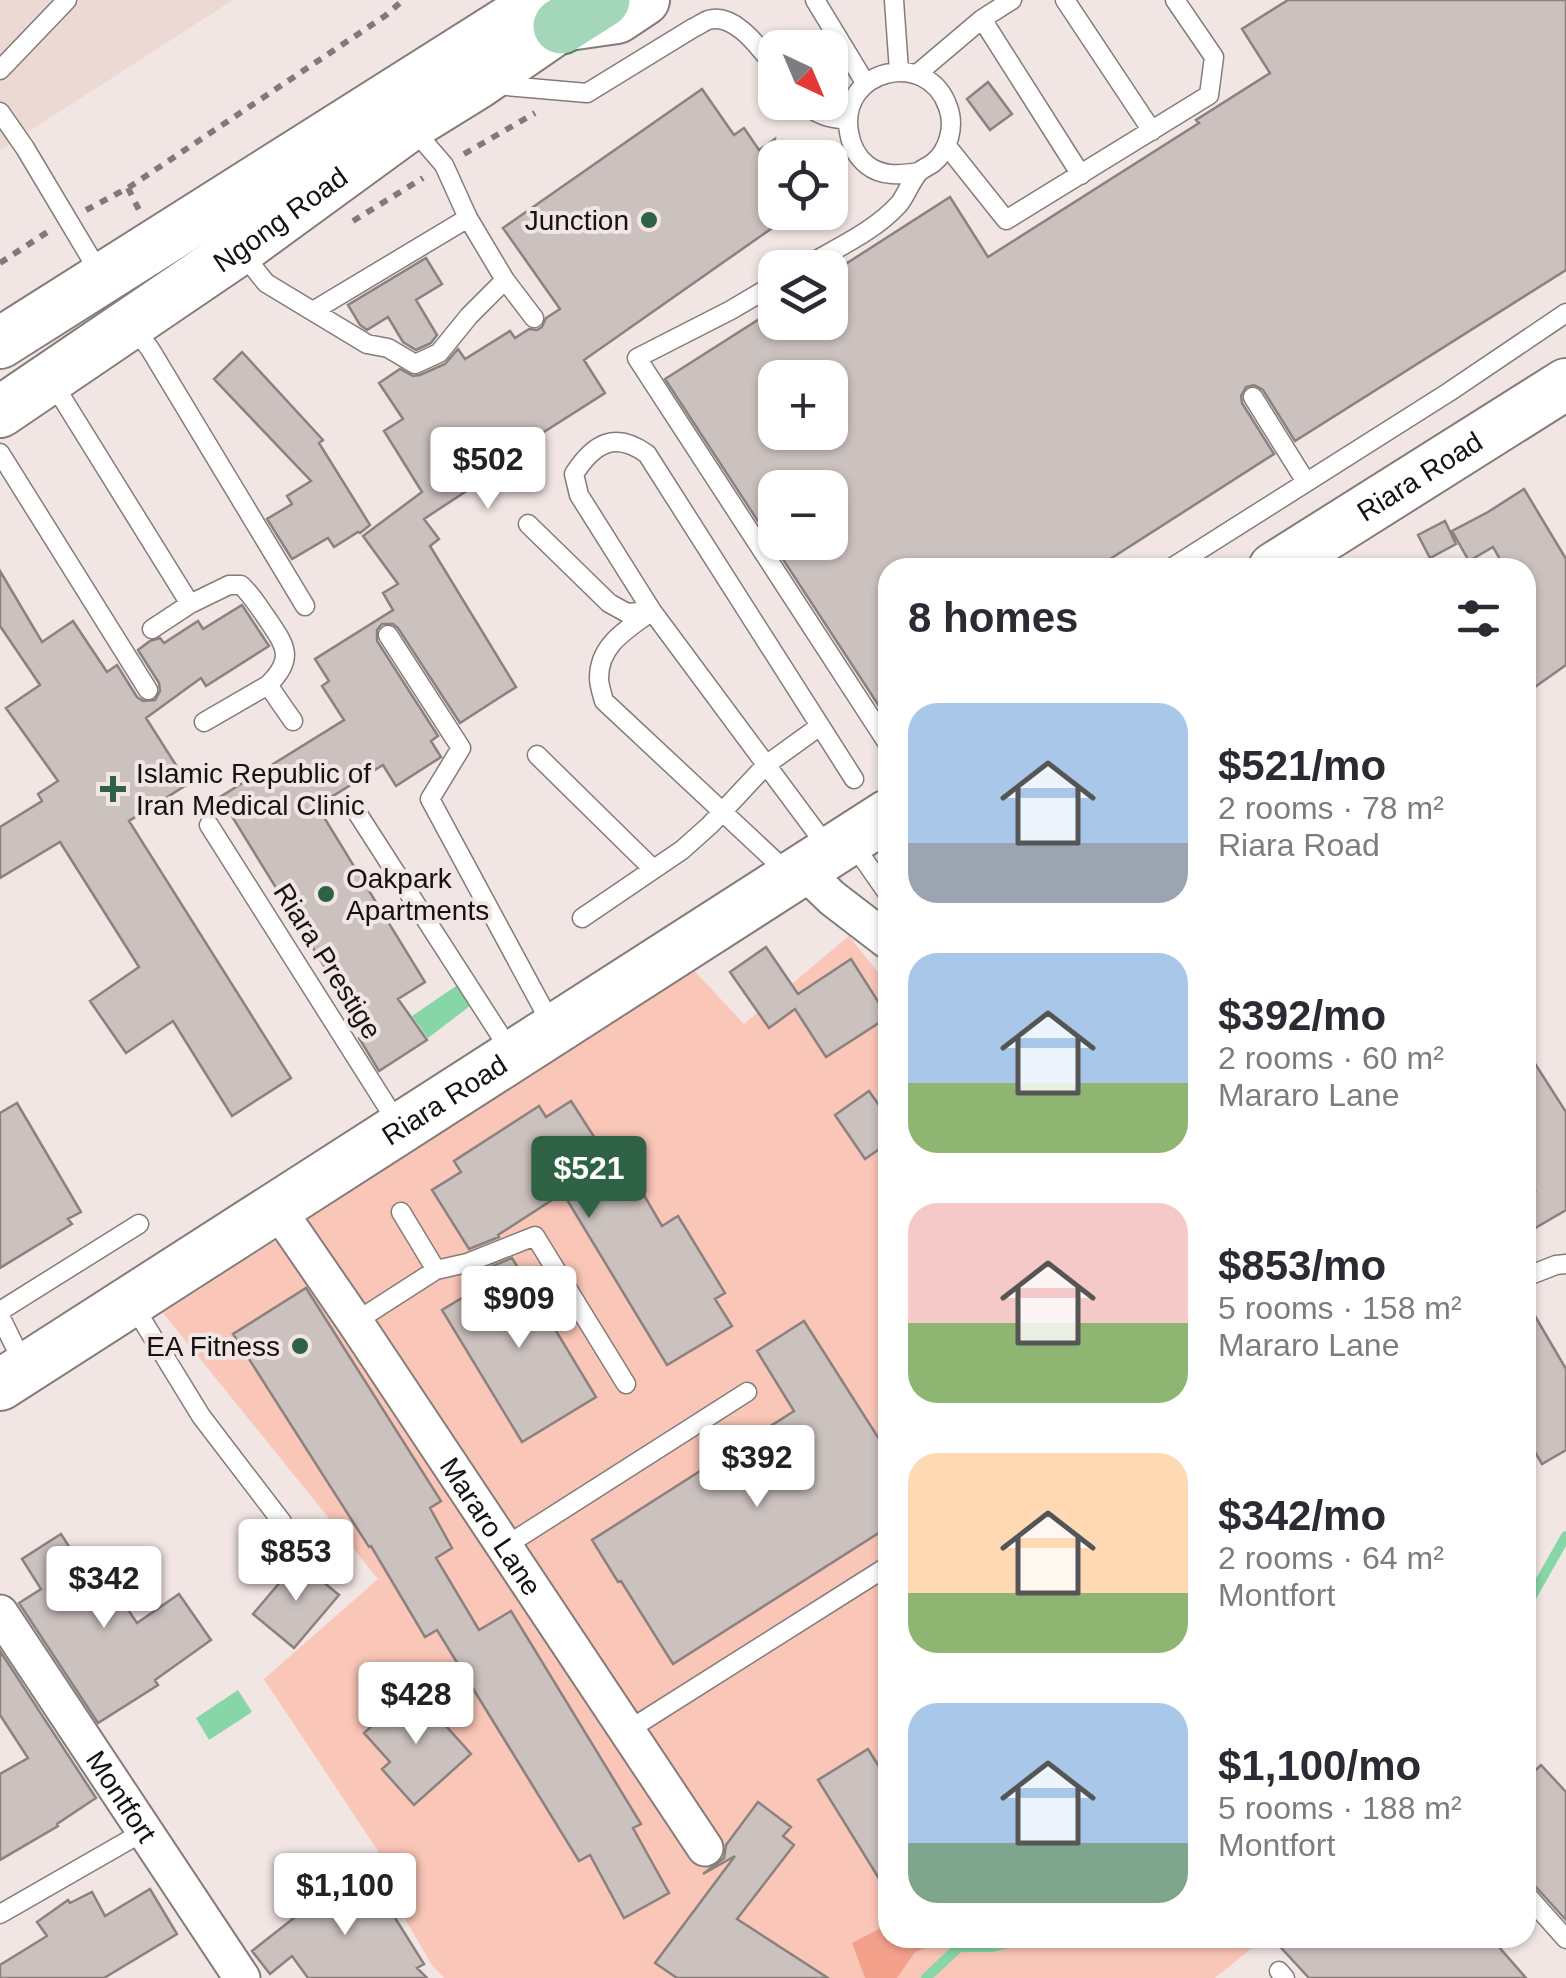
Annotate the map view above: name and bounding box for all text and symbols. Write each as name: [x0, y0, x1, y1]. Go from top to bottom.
north arrow: [758, 30, 848, 120]
map controls: [758, 30, 848, 560]
button: locate: [758, 140, 848, 230]
street label: Ngong Road: [208, 161, 353, 278]
place label: Junction: [525, 205, 629, 236]
marker: Junction: [638, 209, 660, 231]
button: layers: [758, 250, 848, 340]
button: +: [758, 360, 848, 450]
street label: Riara Road: [1352, 426, 1488, 528]
pin: $502: [429, 427, 547, 512]
text: $502: [452, 441, 524, 477]
button: −: [758, 470, 848, 560]
icon: filters: [1451, 591, 1506, 646]
text: 8 homes: [908, 594, 1078, 641]
text: $521/mo: [1218, 742, 1386, 789]
icon: home: [988, 743, 1108, 863]
place label: Islamic Republic of Iran Medical Clinic: [136, 758, 371, 821]
marker: Islamic Republic of Iran Medical Clinic: [100, 776, 126, 802]
text: 2 rooms · 78 m²: [1218, 790, 1444, 826]
text: Riara Road: [1218, 827, 1380, 863]
place label: Oakpark Apartments: [346, 863, 489, 926]
street label: Riara Prestige: [267, 878, 388, 1045]
marker: Oakpark Apartments: [315, 883, 337, 905]
text: $392/mo: [1218, 992, 1386, 1039]
icon: home: [988, 993, 1108, 1113]
text: 2 rooms · 60 m²: [1218, 1040, 1444, 1076]
street label: Riara Road: [377, 1049, 513, 1152]
text: Mararo Lane: [1218, 1077, 1399, 1113]
pin: $521: [530, 1136, 648, 1221]
text: $521: [553, 1150, 625, 1186]
text: $853/mo: [1218, 1242, 1386, 1289]
icon: home: [988, 1243, 1108, 1363]
pin: $909: [460, 1266, 578, 1351]
text: $909: [483, 1280, 555, 1316]
text: 5 rooms · 158 m²: [1218, 1290, 1462, 1326]
text: Mararo Lane: [1218, 1327, 1399, 1363]
place label: EA Fitness: [146, 1331, 280, 1362]
marker: EA Fitness: [289, 1335, 311, 1357]
pin: $392: [698, 1425, 816, 1510]
text: $392: [721, 1439, 793, 1475]
street label: Mararo Lane: [434, 1452, 547, 1601]
text: $342/mo: [1218, 1492, 1386, 1539]
icon: home: [988, 1493, 1108, 1613]
pin: $853: [237, 1519, 355, 1604]
text: $853: [260, 1533, 332, 1569]
text: 2 rooms · 64 m²: [1218, 1540, 1444, 1576]
pin: $342: [45, 1546, 163, 1631]
text: $342: [68, 1560, 140, 1596]
text: Montfort: [1218, 1577, 1335, 1613]
pin: $428: [357, 1662, 475, 1747]
text: $428: [380, 1676, 452, 1712]
text: $1,100/mo: [1218, 1742, 1421, 1789]
icon: home: [988, 1743, 1108, 1863]
street label: Montfort: [80, 1745, 163, 1848]
text: 5 rooms · 188 m²: [1218, 1790, 1462, 1826]
text: Montfort: [1218, 1827, 1335, 1863]
pin: $1,100: [264, 1853, 426, 1938]
text: $1,100: [296, 1867, 394, 1903]

